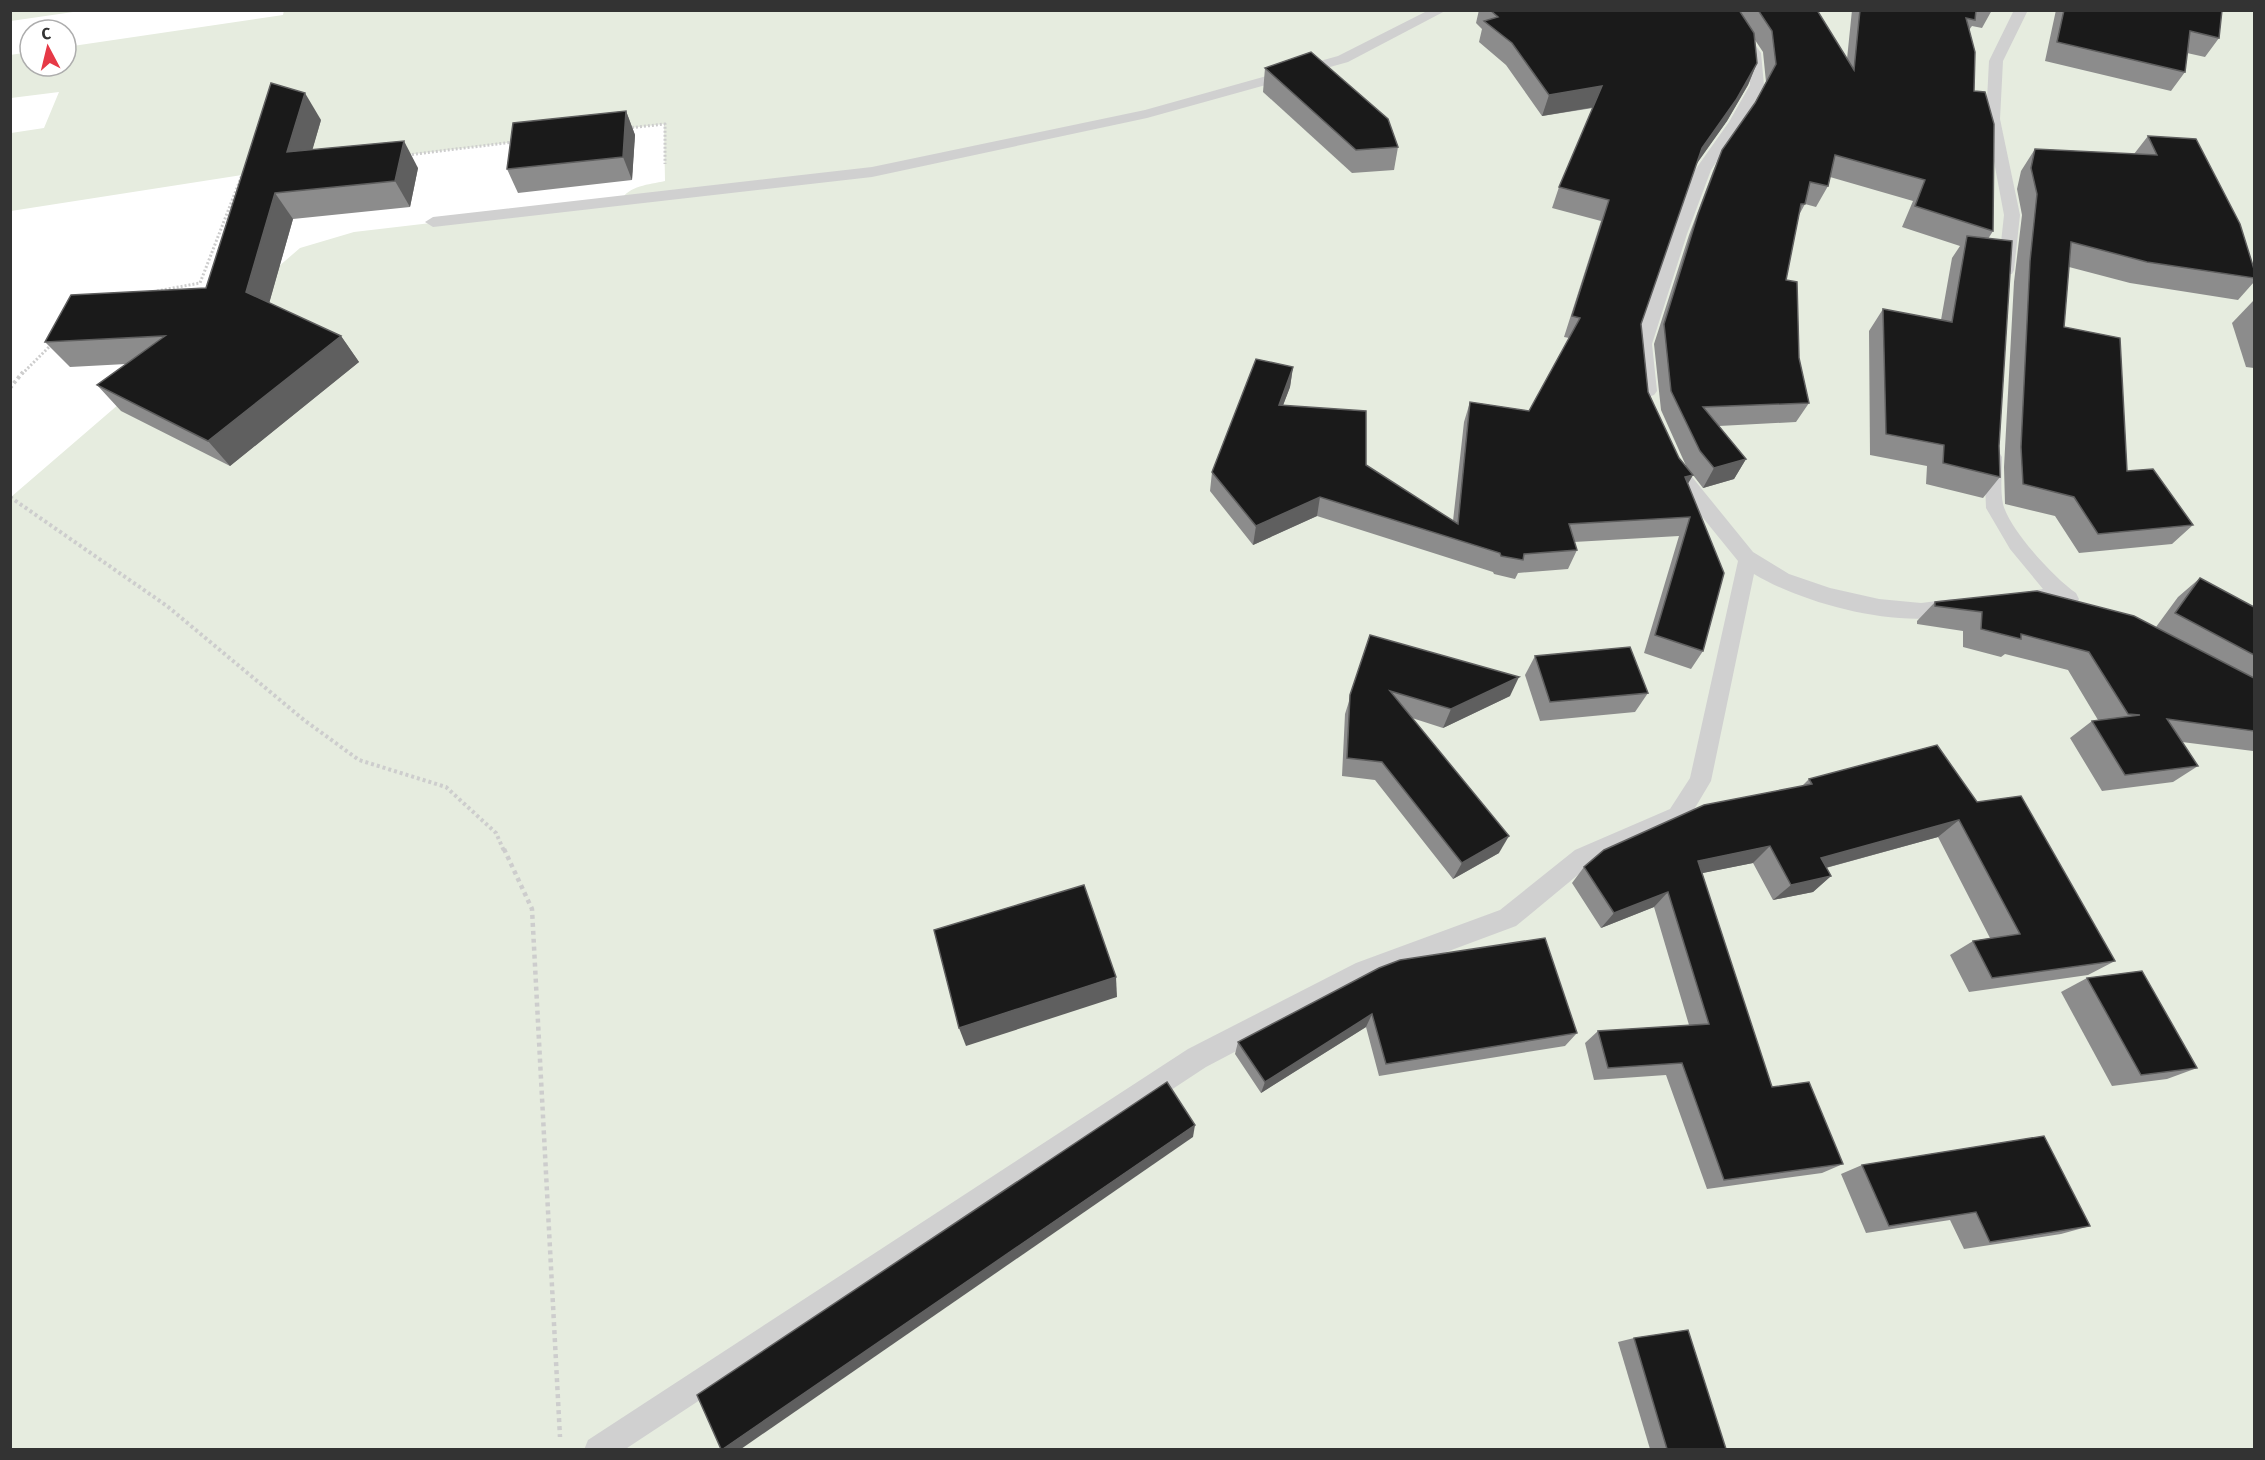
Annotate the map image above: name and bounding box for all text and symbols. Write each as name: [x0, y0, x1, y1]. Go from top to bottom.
north arrow: [18, 18, 78, 78]
text: С: [41, 24, 53, 44]

